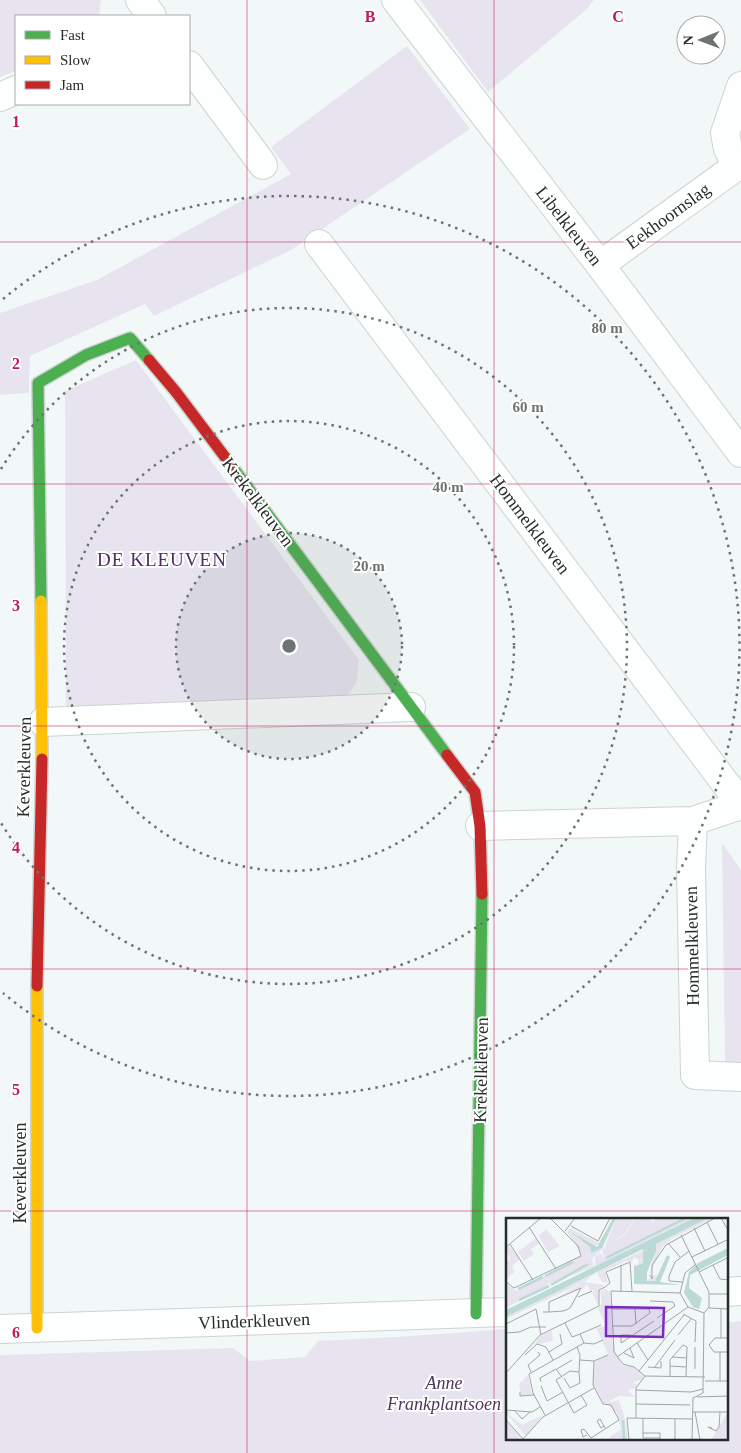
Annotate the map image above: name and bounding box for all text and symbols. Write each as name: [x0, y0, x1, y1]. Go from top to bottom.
text: B: [365, 8, 376, 25]
text: C: [612, 8, 624, 25]
legend: [15, 15, 190, 105]
north arrow: [676, 15, 726, 65]
text: Fast: [60, 27, 86, 43]
text: N: [681, 35, 696, 45]
text: Slow: [60, 52, 91, 68]
text: Jam: [60, 77, 84, 93]
text: 1: [12, 113, 20, 130]
street label: Eekhoornslag: [622, 179, 714, 253]
street label: Libelkleuven: [532, 182, 606, 270]
text: 80 m: [591, 320, 623, 336]
text: 2: [12, 355, 20, 372]
text: 60 m: [512, 399, 544, 415]
street label: Krekelkleuven: [218, 454, 298, 550]
street label: Hommelkleuven: [486, 470, 574, 578]
text: 40 m: [432, 479, 464, 495]
district label: DE KLEUVEN: [97, 549, 227, 570]
text: 20 m: [353, 558, 385, 574]
text: 3: [12, 597, 20, 614]
centre of rings: [280, 637, 298, 655]
street label: Keverkleuven: [13, 716, 35, 818]
text: 4: [12, 839, 20, 856]
street label: Hommelkleuven: [681, 886, 703, 1006]
street label: Krekelkleuven: [470, 1017, 492, 1123]
text: 5: [12, 1081, 20, 1098]
street label: Keverkleuven: [10, 1123, 30, 1223]
inset map: [506, 1218, 728, 1440]
street label: Vlinderkleuven: [198, 1309, 310, 1333]
text: 6: [12, 1324, 20, 1341]
park label: Anne Frankplantsoen: [386, 1373, 501, 1414]

